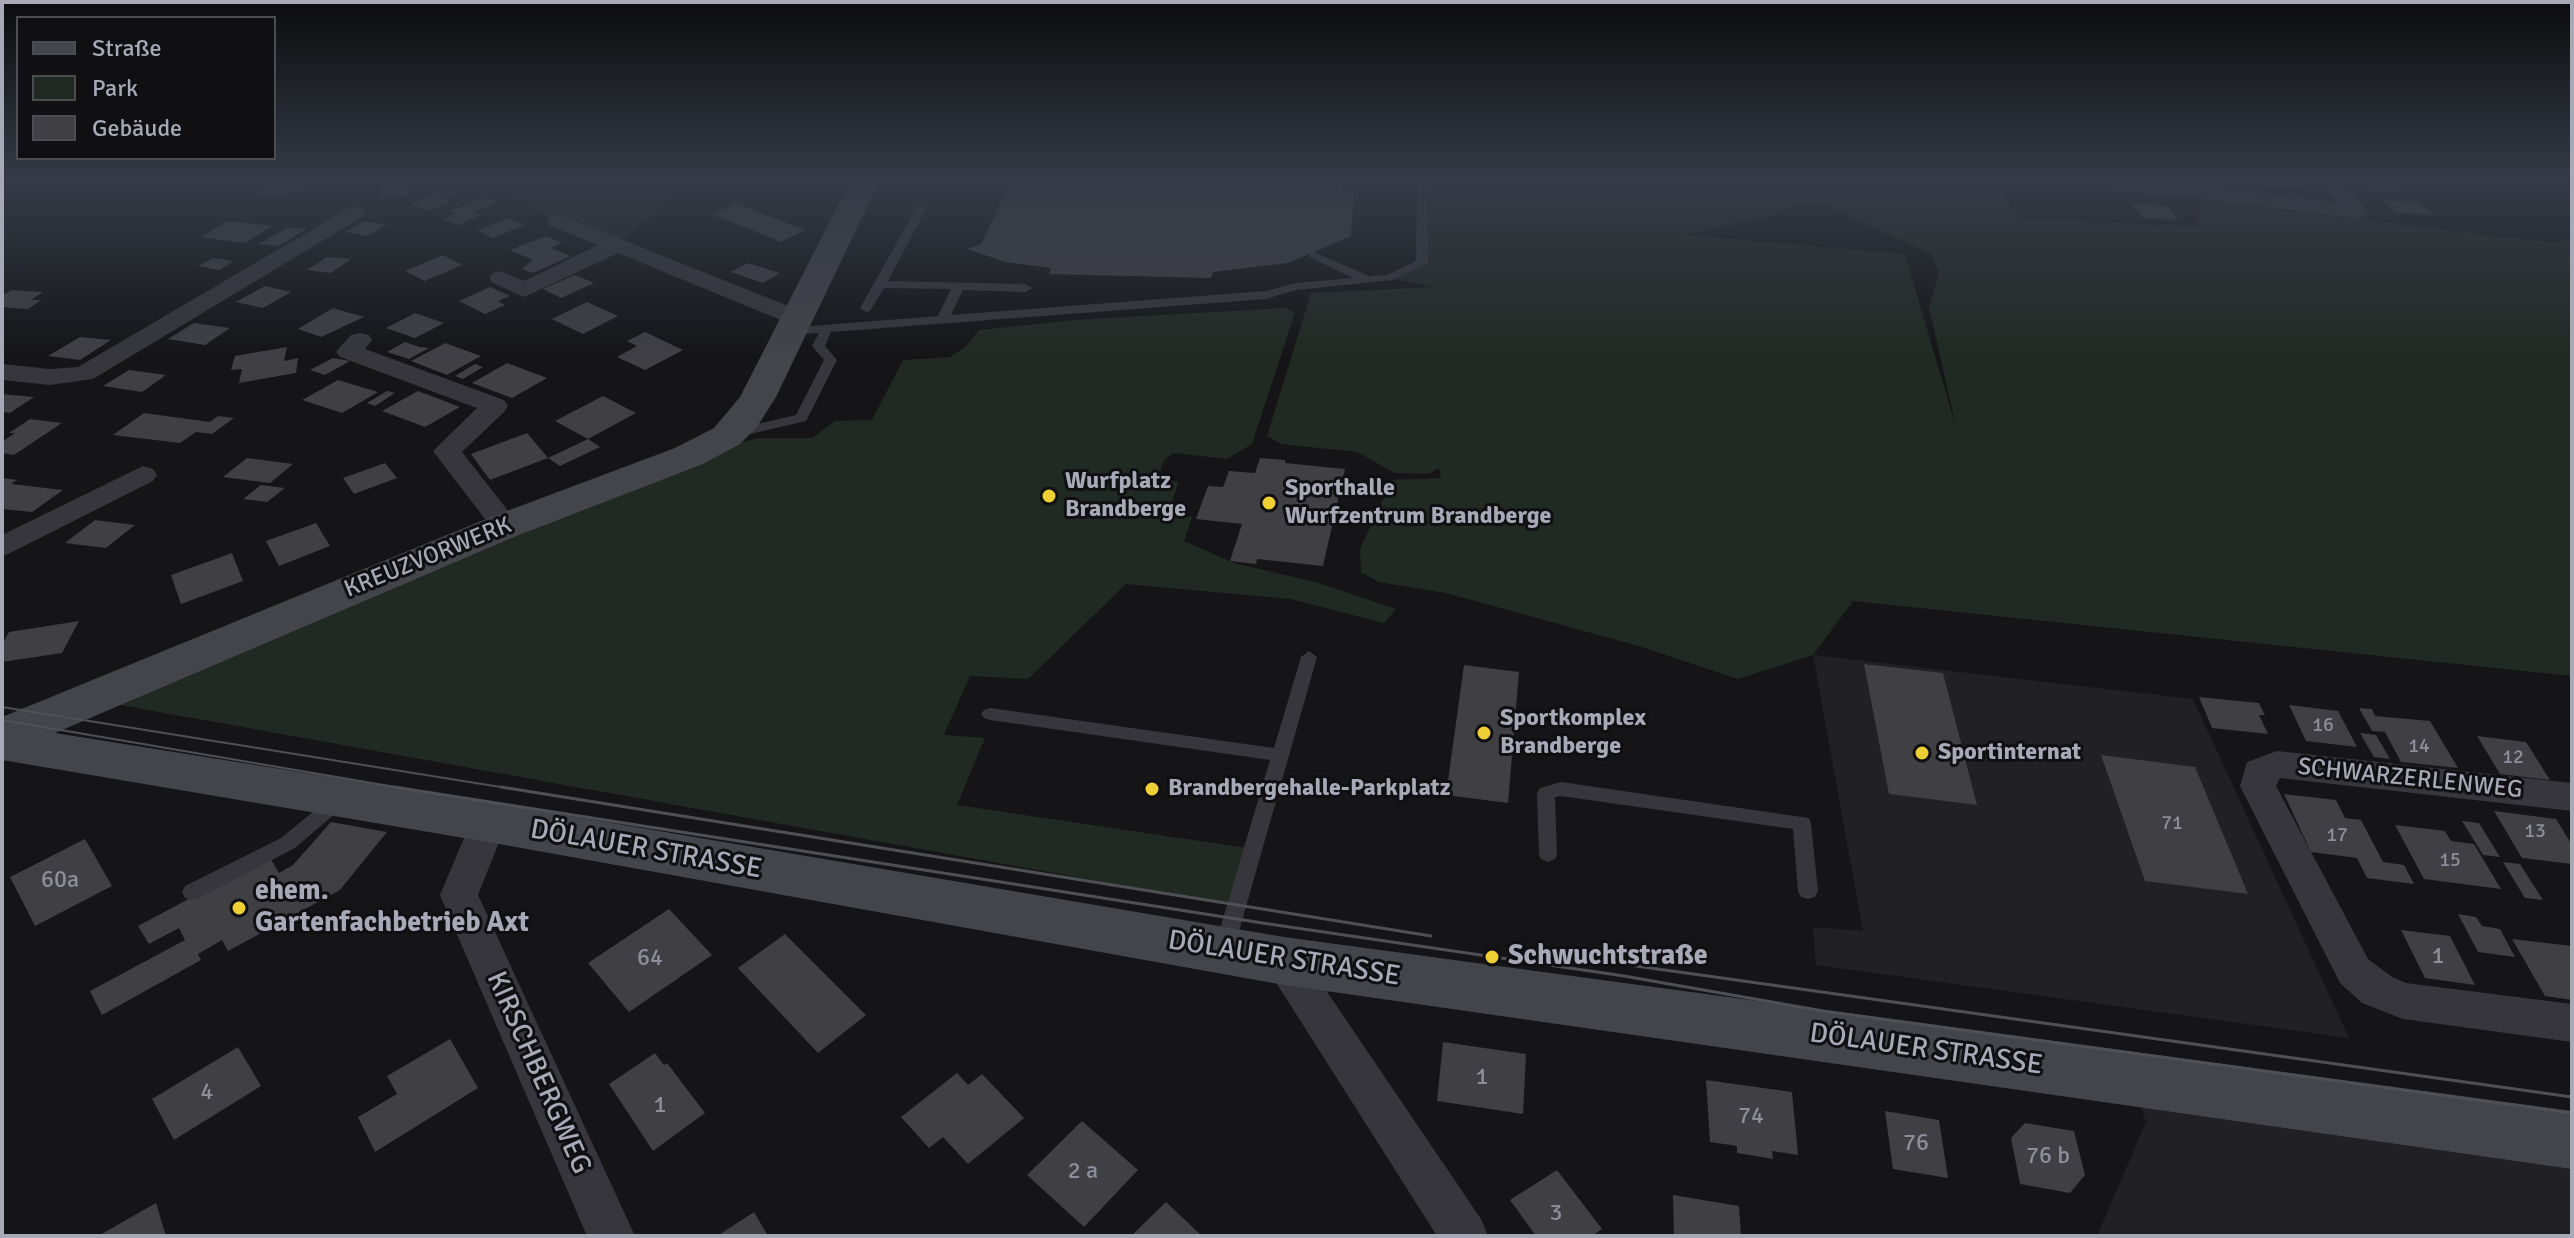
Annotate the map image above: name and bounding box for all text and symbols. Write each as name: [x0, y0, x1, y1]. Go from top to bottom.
legend: [16, 16, 276, 160]
text: Straße: [92, 33, 162, 63]
text: Park: [92, 73, 138, 103]
text: Gebäude: [92, 113, 182, 143]
place label: Wurfplatz Brandberge: [1065, 468, 1186, 524]
place label: Sporthalle Wurfzentrum Brandberge: [1285, 475, 1551, 531]
marker: Wurfplatz Brandberge: [1040, 487, 1058, 505]
marker: Sporthalle Wurfzentrum Brandberge: [1260, 494, 1278, 512]
street label: KREUZVORWERK: [340, 511, 516, 605]
place label: Sportkomplex Brandberge: [1500, 705, 1646, 761]
house number: 16: [2312, 714, 2334, 738]
marker: Sportkomplex Brandberge: [1475, 724, 1493, 742]
house number: 14: [2408, 735, 2430, 759]
place label: Sportinternat: [1938, 739, 2081, 767]
marker: Sportinternat: [1913, 744, 1931, 762]
house number: 12: [2502, 746, 2524, 770]
street label: SCHWARZERLENWEG: [2296, 753, 2524, 805]
place label: Brandbergehalle-Parkplatz: [1168, 775, 1451, 803]
marker: Brandbergehalle-Parkplatz: [1143, 780, 1161, 798]
house number: 71: [2161, 812, 2183, 836]
street label: DÖLAUER STRASSE: [528, 813, 764, 887]
house number: 13: [2524, 820, 2546, 844]
house number: 17: [2326, 824, 2348, 848]
house number: 15: [2439, 849, 2461, 873]
house number: 60a: [41, 867, 79, 895]
place label: ehem. Gartenfachbetrieb Axt: [255, 875, 529, 941]
marker: ehem. Gartenfachbetrieb Axt: [230, 899, 248, 917]
street label: DÖLAUER STRASSE: [1166, 924, 1402, 994]
place label: Schwuchtstraße: [1508, 940, 1708, 974]
house number: 1: [2432, 943, 2444, 971]
house number: 64: [637, 945, 663, 973]
marker: Schwuchtstraße: [1483, 948, 1501, 966]
street label: KIRSCHBERGWEG: [478, 967, 598, 1179]
street label: DÖLAUER STRASSE: [1808, 1017, 2044, 1083]
house number: 1: [1476, 1064, 1488, 1092]
house number: 4: [201, 1079, 213, 1107]
house number: 1: [654, 1092, 666, 1120]
house number: 74: [1738, 1103, 1764, 1131]
house number: 76: [1903, 1130, 1929, 1158]
house number: 76 b: [2026, 1143, 2070, 1171]
house number: 2 a: [1068, 1158, 1098, 1186]
house number: 3: [1550, 1200, 1562, 1228]

